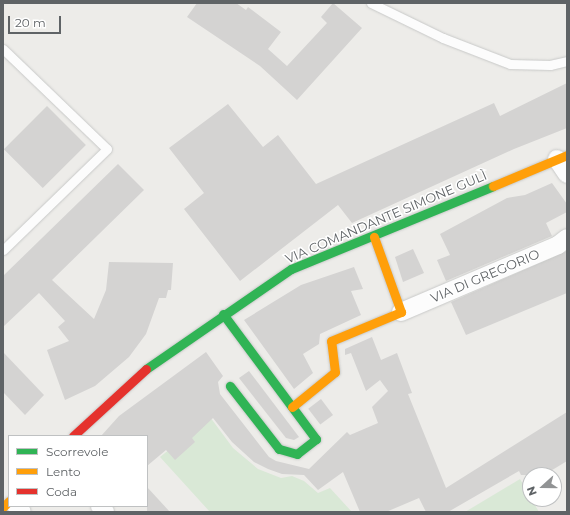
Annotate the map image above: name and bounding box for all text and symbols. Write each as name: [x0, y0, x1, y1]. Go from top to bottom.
scale bar: [10, 8, 63, 34]
text: 20 m: [15, 15, 46, 30]
street label: VIA COMANDANTE SIMONE GULÌ: [283, 167, 489, 267]
street label: VIA DI GREGORIO: [428, 246, 542, 306]
legend: [8, 435, 148, 507]
text: Scorrevole: [46, 444, 108, 459]
text: Lento: [46, 464, 81, 479]
north arrow: [522, 467, 562, 507]
text: Coda: [46, 484, 77, 499]
text: N: [524, 484, 540, 498]

